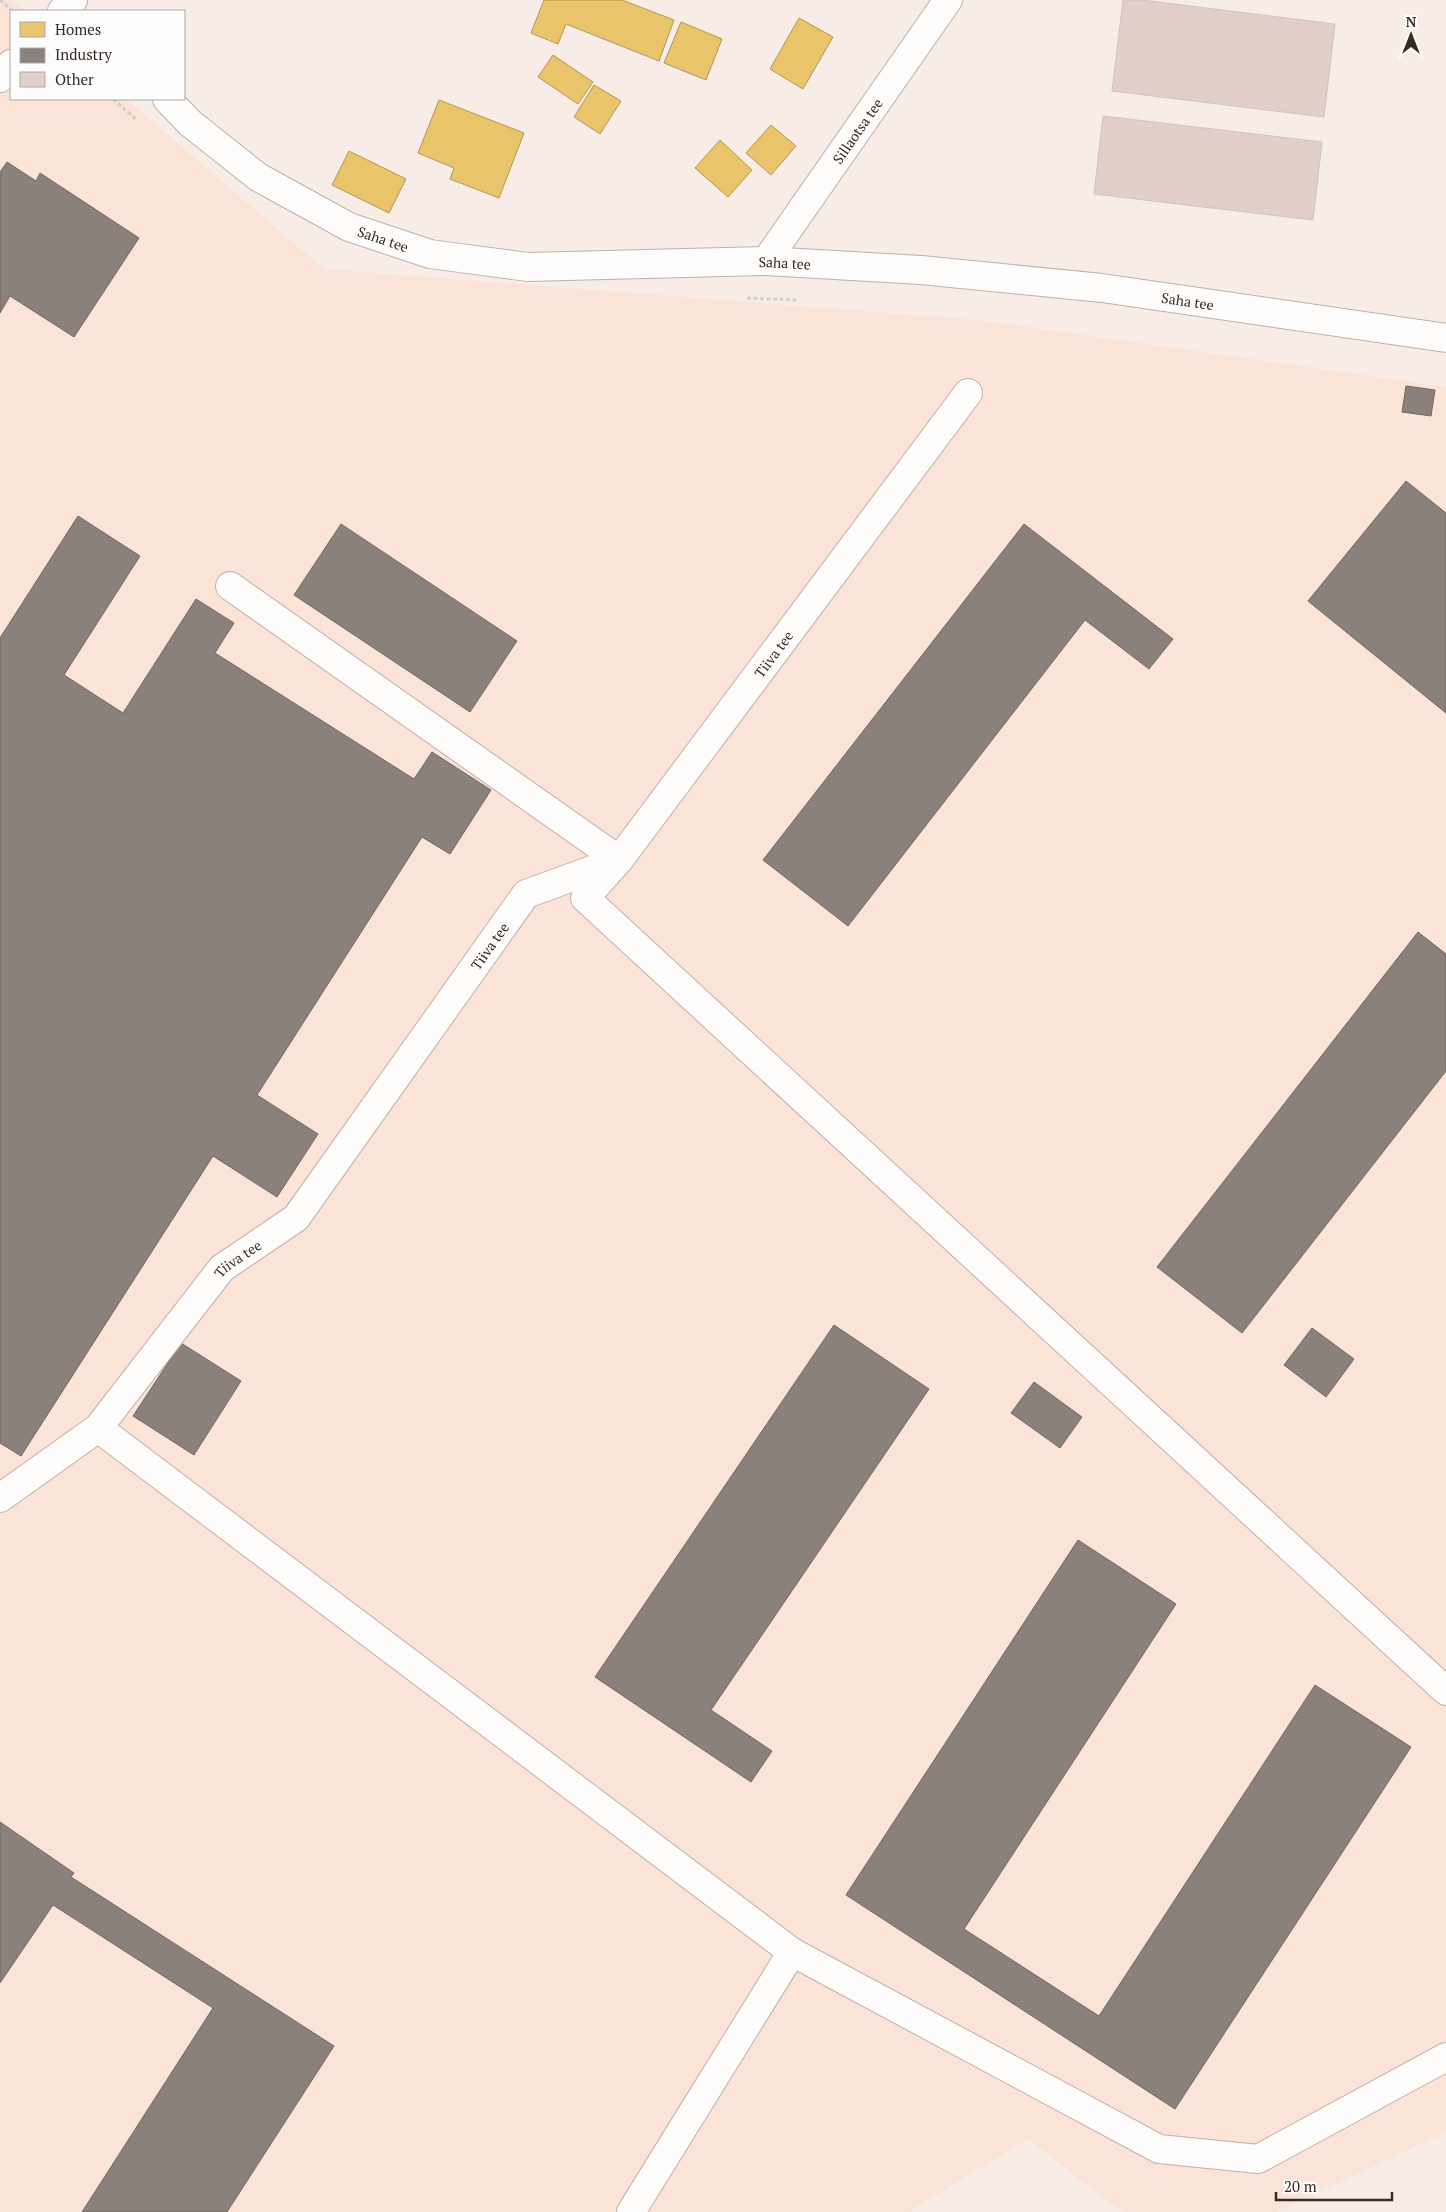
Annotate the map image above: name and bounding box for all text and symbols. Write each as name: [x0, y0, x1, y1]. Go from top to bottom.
legend: [10, 10, 185, 100]
north arrow: [1386, 10, 1436, 60]
text: N: [1406, 12, 1417, 31]
text: Homes: [55, 19, 101, 39]
text: Industry: [55, 44, 112, 64]
text: Other: [55, 69, 94, 89]
street label: Sillaotsa tee: [827, 94, 886, 167]
street label: Saha tee: [355, 221, 411, 256]
street label: Saha tee: [758, 252, 812, 273]
street label: Saha tee: [1160, 287, 1215, 314]
street label: Tiiva tee: [749, 626, 797, 681]
street label: Tiiva tee: [466, 918, 513, 973]
street label: Tiiva tee: [209, 1235, 265, 1281]
scale bar: [1276, 2170, 1392, 2202]
text: 20 m: [1284, 2176, 1317, 2196]

